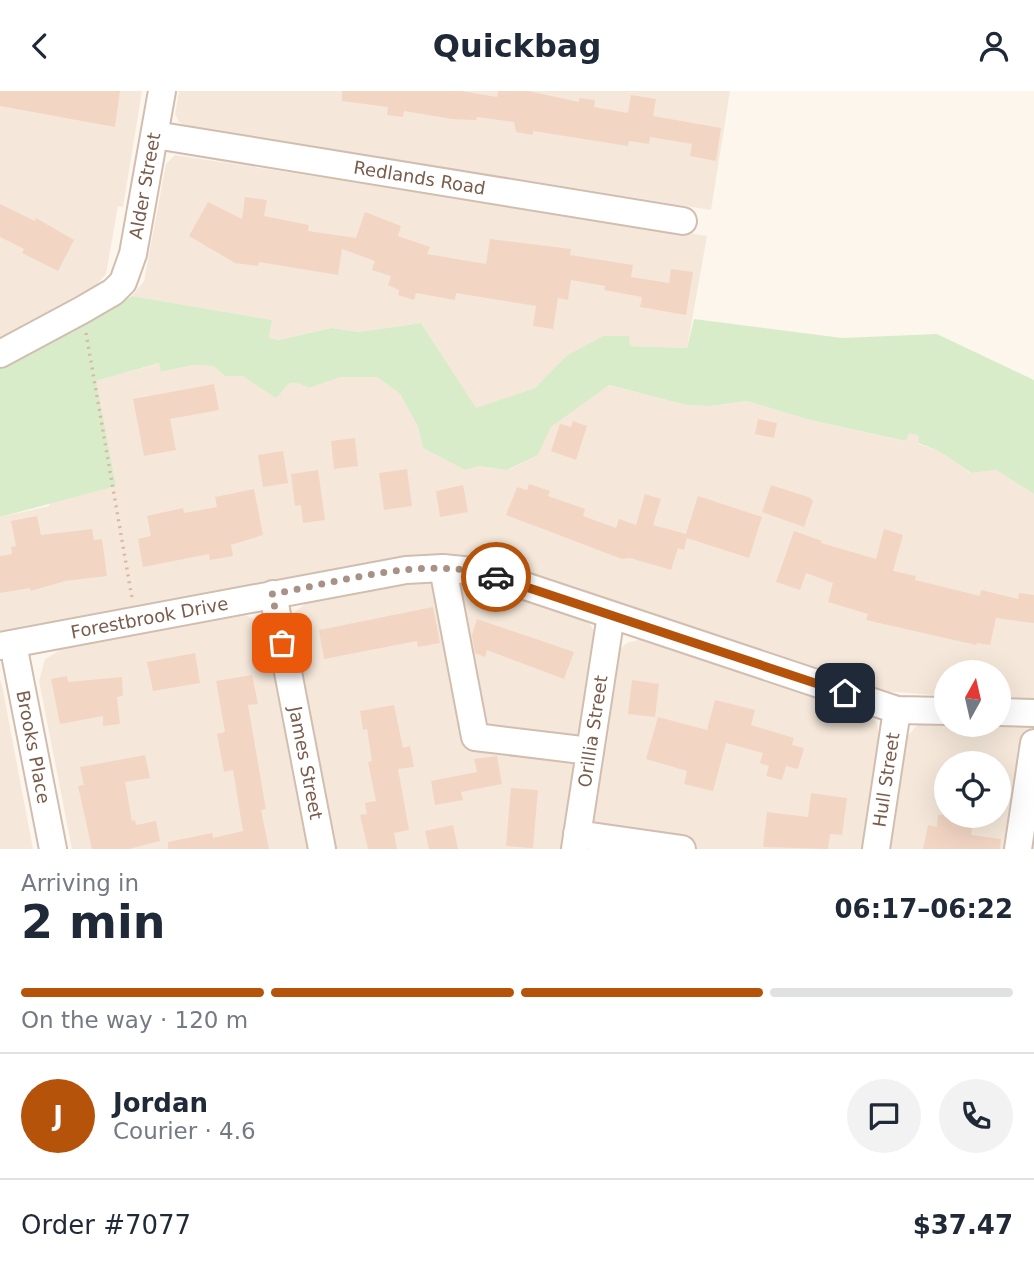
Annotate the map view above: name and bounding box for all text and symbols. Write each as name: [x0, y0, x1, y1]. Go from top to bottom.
icon: back: [21, 27, 59, 65]
text: Quickbag: [433, 27, 601, 65]
icon: person: [975, 27, 1013, 65]
street label: Alder Street: [125, 131, 164, 241]
street label: Redlands Road: [352, 157, 487, 199]
courier: [461, 542, 531, 612]
icon: car: [477, 558, 515, 596]
street label: Forestbrook Drive: [69, 593, 230, 643]
pin: [252, 613, 312, 673]
icon: bag: [263, 624, 301, 662]
north arrow: [934, 660, 1012, 737]
map controls: [934, 660, 1011, 828]
pin: [815, 663, 875, 723]
street label: Orillia Street: [574, 674, 612, 789]
icon: home: [826, 674, 864, 712]
street label: Brooks Place: [12, 689, 55, 805]
street label: James Street: [285, 703, 327, 821]
street label: Hull Street: [868, 731, 903, 828]
button: locate: [934, 751, 1011, 828]
text: Arriving in: [21, 870, 139, 896]
text: 06:17–06:22: [834, 894, 1013, 924]
text: 2 min: [21, 895, 165, 949]
text: On the way · 120 m: [21, 1007, 248, 1033]
button: chat: [847, 1079, 921, 1153]
button: phone: [939, 1079, 1013, 1153]
text: Jordan: [113, 1088, 208, 1118]
text: J: [53, 1101, 63, 1131]
text: Courier · 4.6: [113, 1118, 256, 1144]
text: Order #7077: [21, 1210, 191, 1240]
text: $37.47: [913, 1210, 1013, 1240]

